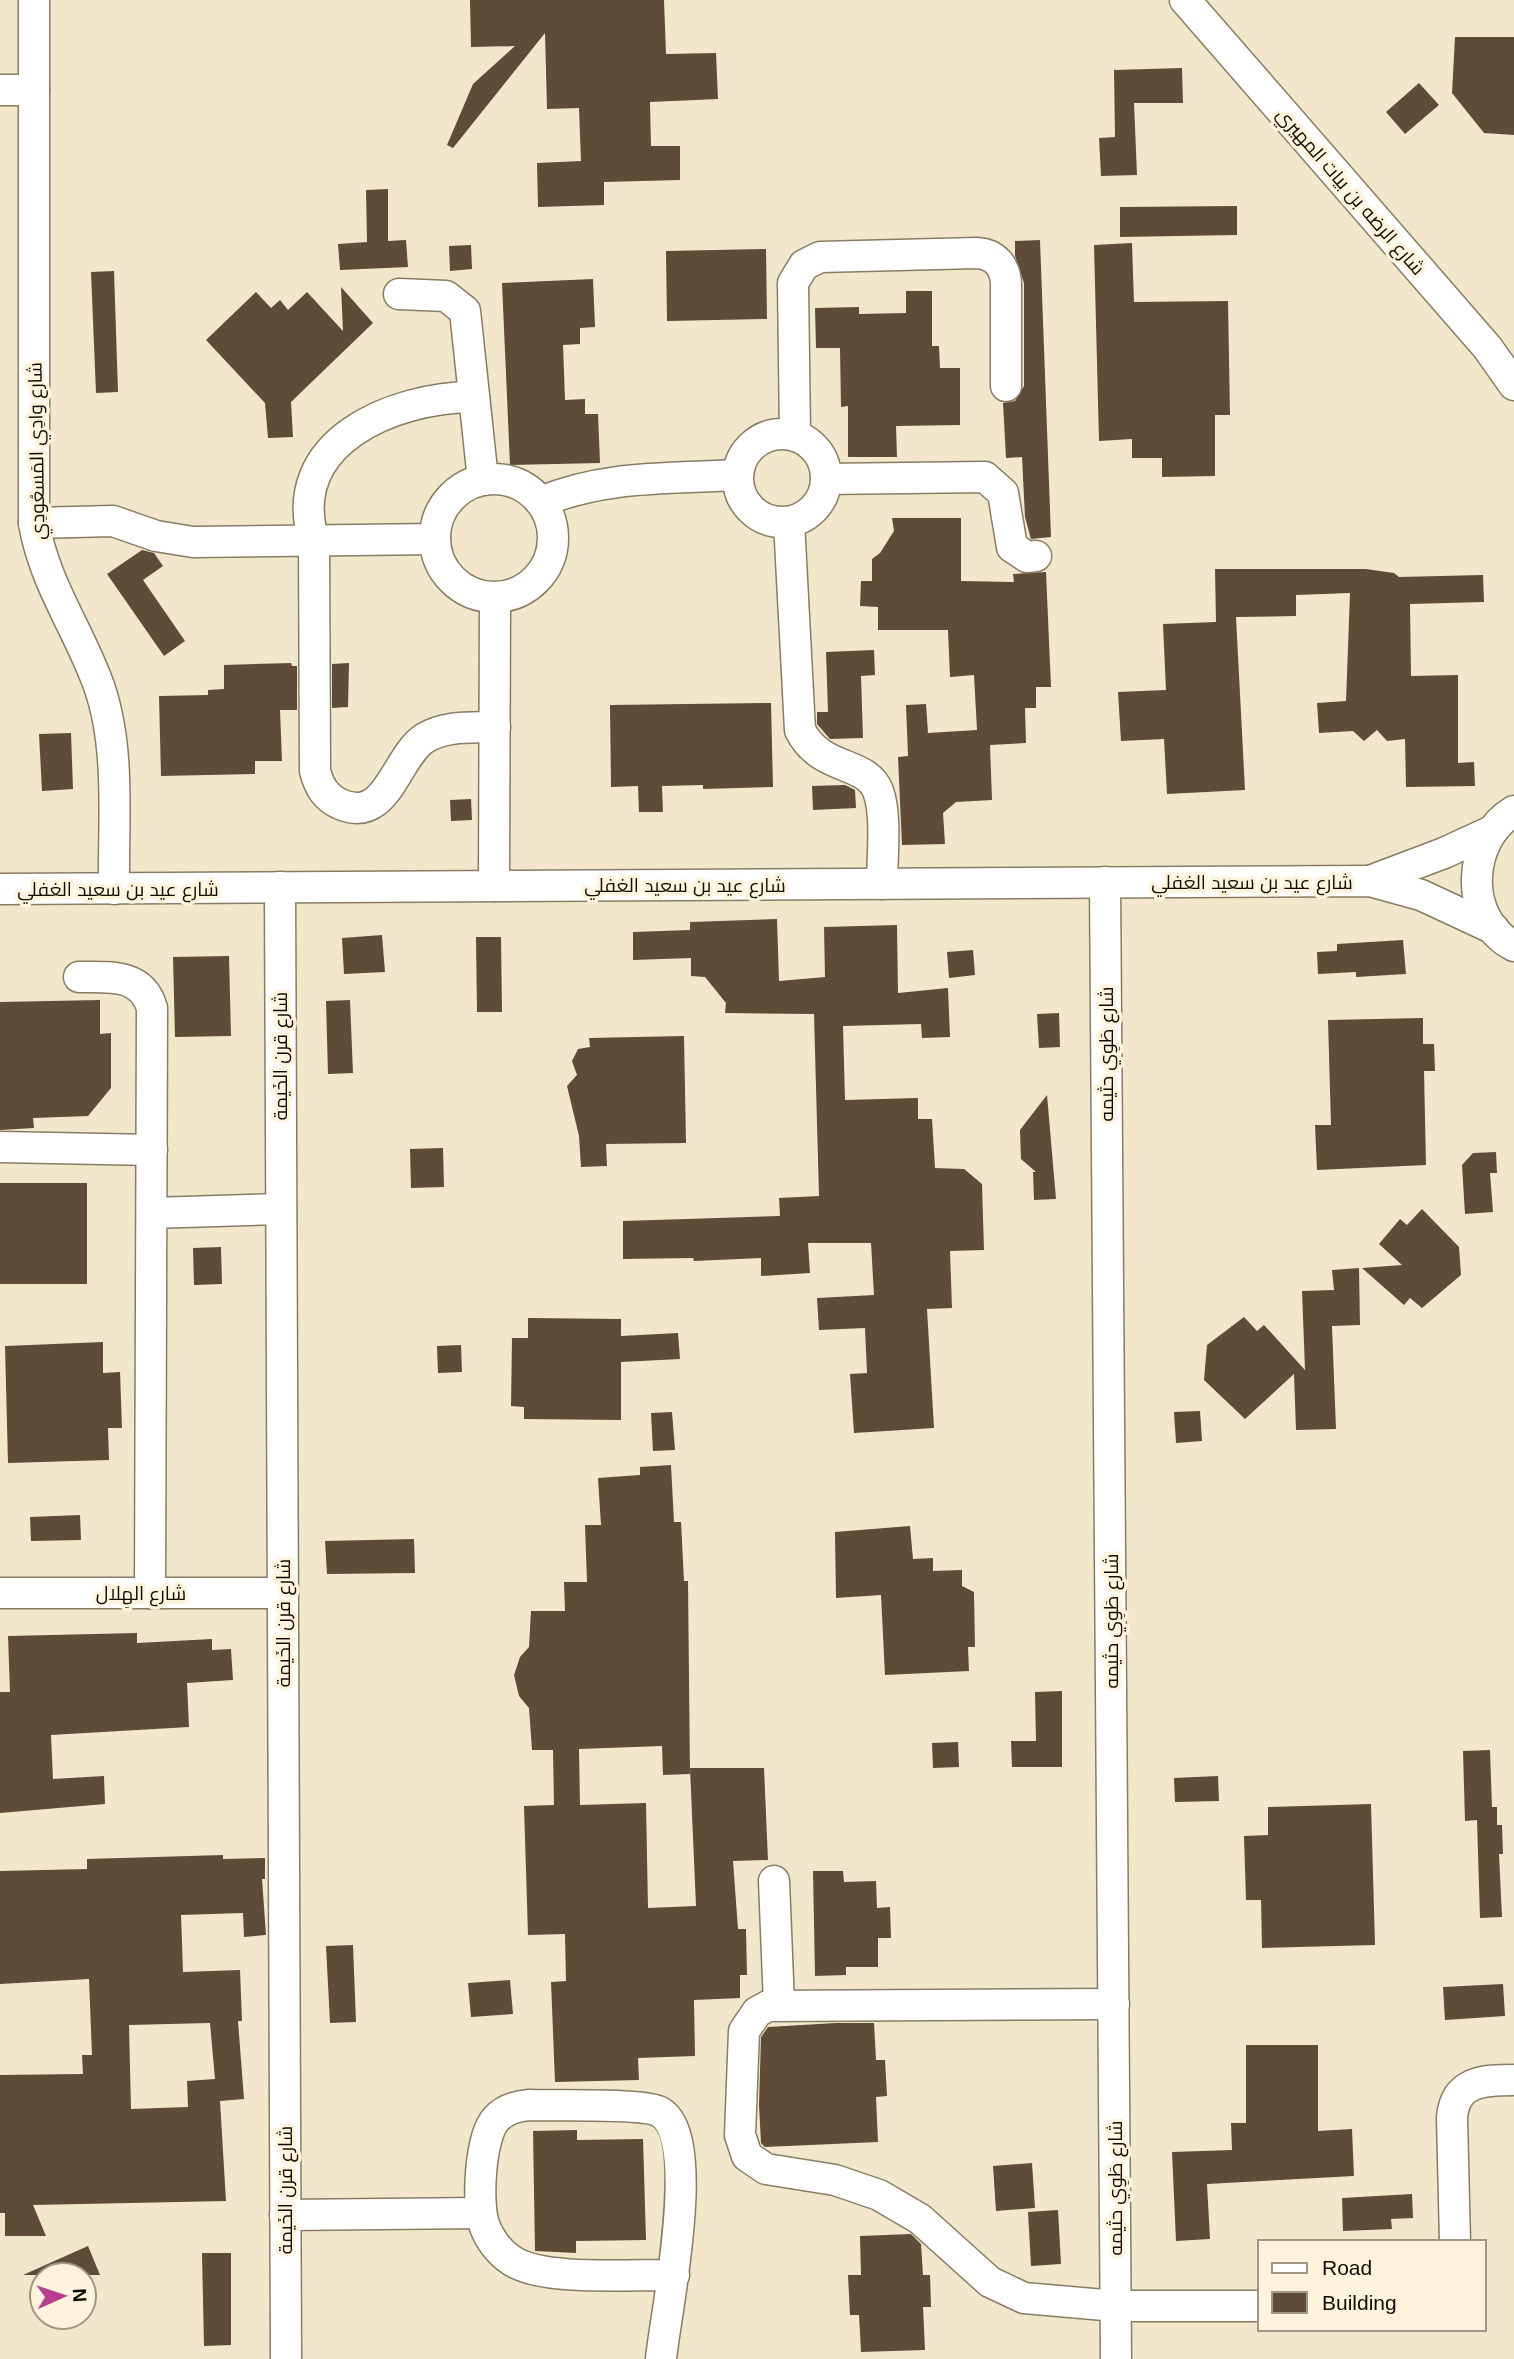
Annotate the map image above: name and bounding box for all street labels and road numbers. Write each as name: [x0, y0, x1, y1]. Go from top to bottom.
street label: شارع الرضه بن بيات المهيري: [1269, 104, 1429, 282]
street label: شارع وادِي المَسعُودِي: [24, 362, 53, 540]
street label: شارع عيد بن سعيد الغفلي: [1151, 872, 1353, 897]
street label: شارع عيد بن سعيد الغفلي: [584, 875, 786, 900]
street label: شارع عيد بن سعيد الغفلي: [17, 879, 219, 904]
street label: شارع طَوِي حثيمه: [1096, 986, 1121, 1122]
street label: شارع قرن الخَيمة: [270, 992, 294, 1120]
street label: شارع طَوِي حثيمه: [1101, 1553, 1126, 1689]
street label: شارع قرن الخَيمة: [273, 1559, 297, 1687]
street label: شارع الهِلال: [96, 1583, 186, 1608]
street label: شارع طَوِي حثيمه: [1105, 2120, 1130, 2256]
street label: شارع قرن الخَيمة: [275, 2126, 299, 2254]

